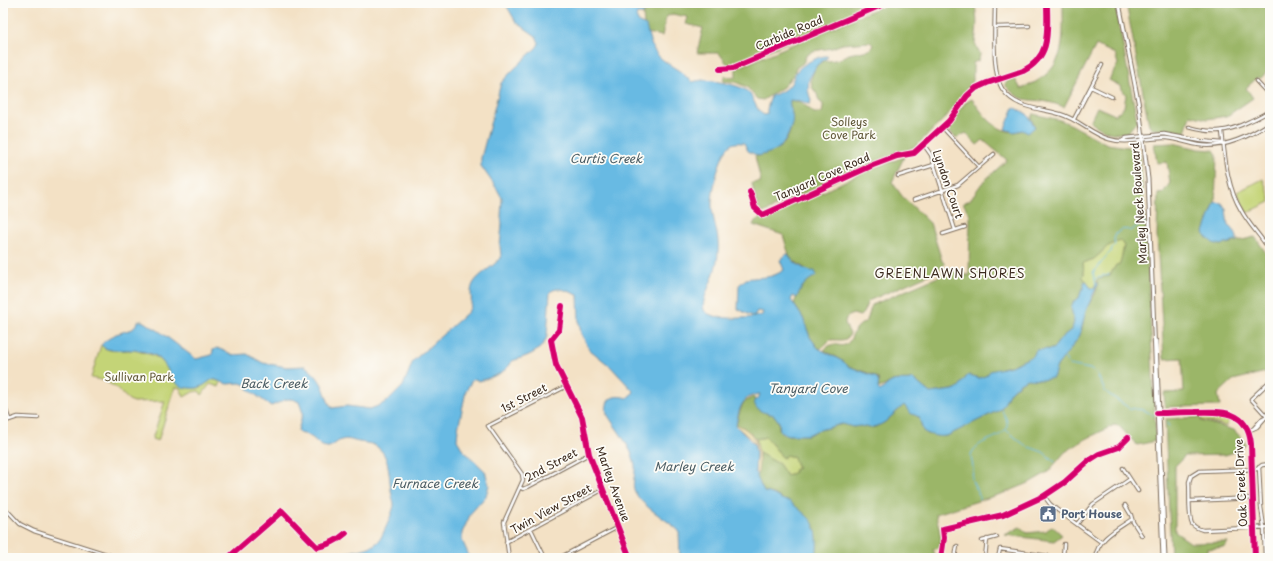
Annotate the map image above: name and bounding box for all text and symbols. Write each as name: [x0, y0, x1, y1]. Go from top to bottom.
street label: Carbide Road: [752, 11, 825, 54]
park label: Solleys Cove Park: [822, 113, 876, 143]
street label: Marley Neck Boulevard: [1126, 141, 1151, 264]
street label: Lyndon Court: [929, 147, 968, 221]
street label: Tanyard Cove Road: [771, 148, 872, 205]
water label: Curtis Creek: [570, 149, 643, 167]
district label: GREENLAWN SHORES: [875, 264, 1025, 282]
park label: Sullivan Park: [104, 368, 174, 385]
water label: Back Creek: [240, 374, 308, 392]
street label: 1st Street: [498, 379, 550, 416]
water label: Tanyard Cove: [768, 379, 848, 397]
street label: Oak Creek Drive: [1230, 439, 1251, 527]
street label: 2nd Street: [521, 443, 580, 486]
street label: Marley Avenue: [592, 444, 635, 524]
water label: Marley Creek: [654, 457, 734, 475]
water label: Furnace Creek: [392, 474, 479, 492]
street label: Twin View Street: [507, 479, 595, 538]
public building icon: Port House: [1038, 504, 1058, 524]
place label: Port House: [1061, 505, 1122, 522]

